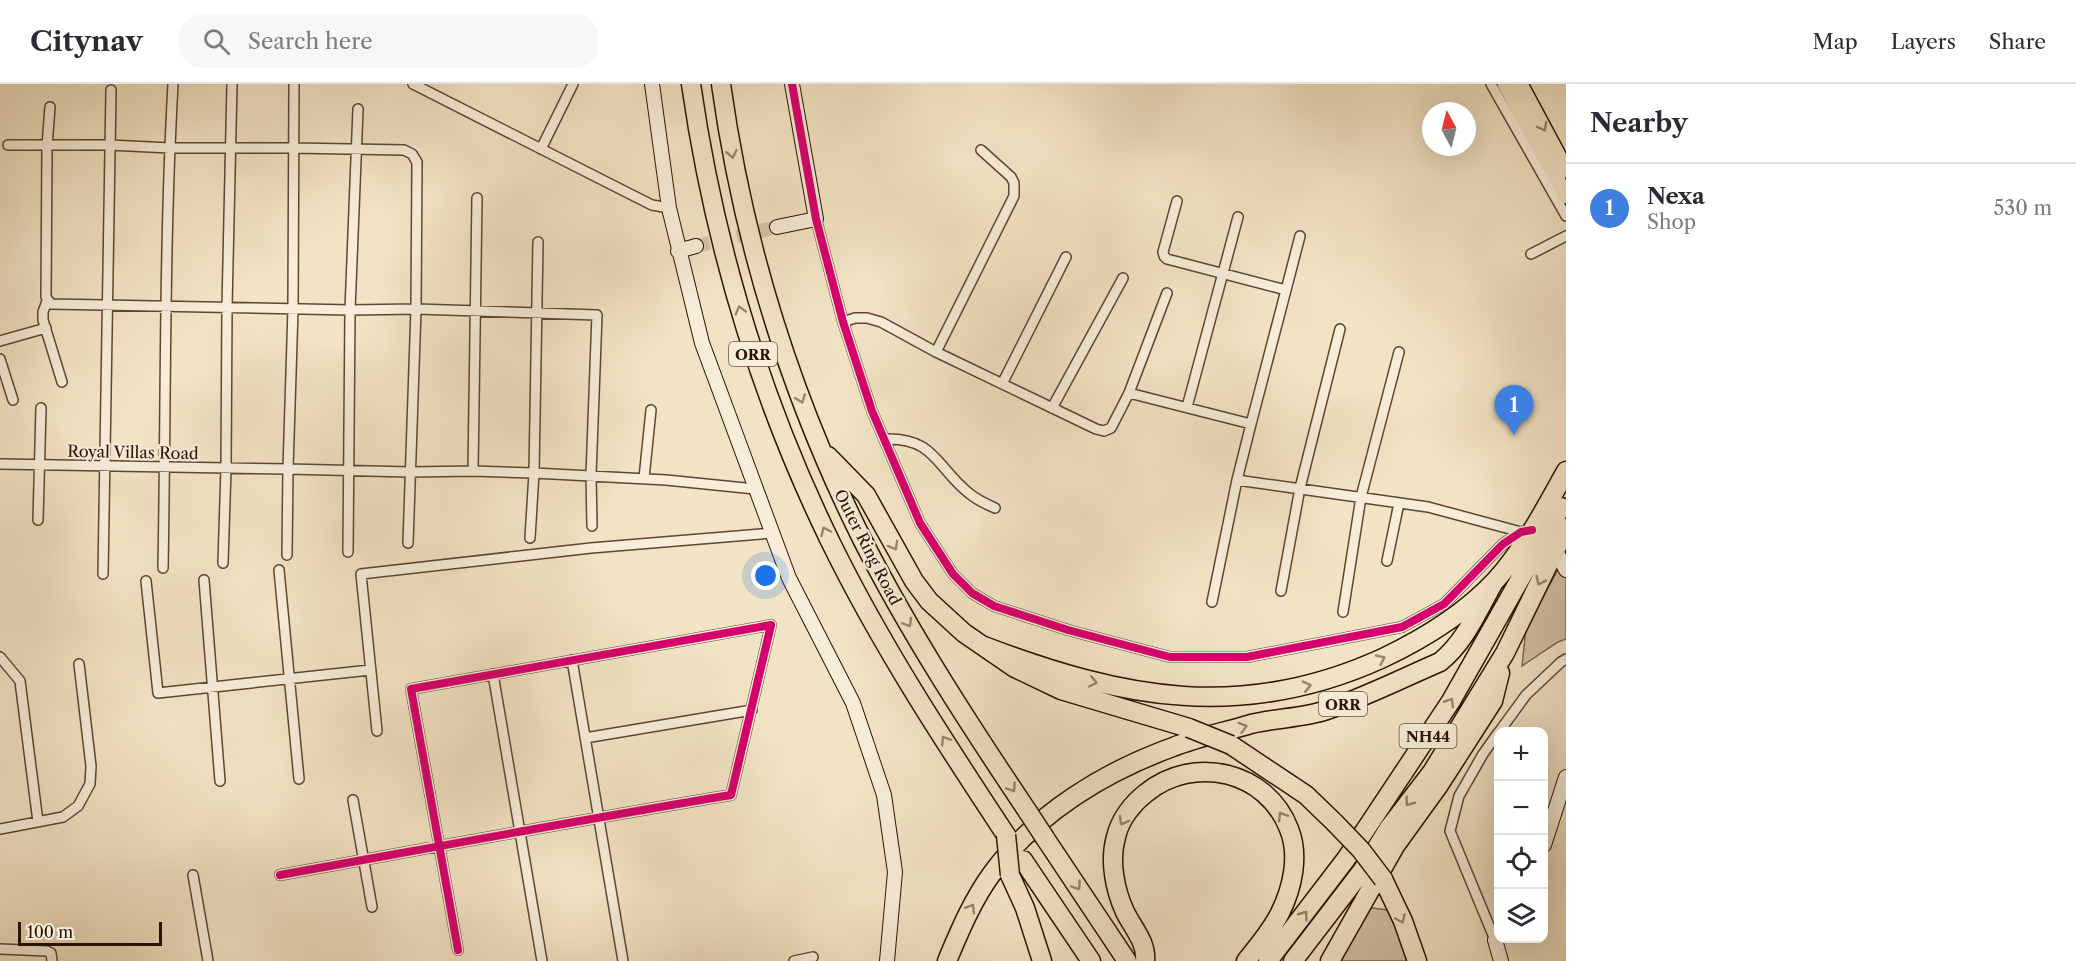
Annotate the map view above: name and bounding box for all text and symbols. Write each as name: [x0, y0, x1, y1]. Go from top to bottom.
search box: [179, 14, 599, 68]
text: Citynav: [30, 24, 143, 58]
icon: search: [200, 25, 233, 58]
text: Search here: [248, 28, 372, 55]
text: Map: [1813, 29, 1858, 54]
text: Layers: [1891, 29, 1956, 54]
text: Share: [1989, 29, 2046, 54]
north arrow: [1422, 102, 1476, 156]
text: Nearby: [1590, 107, 1688, 139]
one-way arrow: [1536, 121, 1547, 131]
one-way arrow: [725, 148, 738, 158]
text: Nexa: [1647, 183, 1705, 210]
text: 1: [1605, 196, 1614, 220]
text: 530 m: [1994, 196, 2052, 220]
text: Shop: [1647, 210, 1696, 234]
one-way arrow: [735, 305, 747, 316]
road number: ORR: [729, 342, 777, 366]
pin: 1: [1494, 386, 1534, 435]
one-way arrow: [793, 394, 806, 404]
street label: Royal Villas Road: [67, 441, 199, 463]
street label: Outer Ring Road: [830, 486, 906, 608]
one-way arrow: [821, 526, 833, 537]
one-way arrow: [887, 539, 898, 550]
your location: [751, 561, 780, 590]
one-way arrow: [1535, 574, 1547, 585]
one-way arrow: [901, 617, 912, 627]
one-way arrow: [1374, 654, 1385, 666]
one-way arrow: [1088, 675, 1098, 688]
one-way arrow: [1302, 680, 1312, 693]
road number: ORR: [1319, 692, 1367, 716]
one-way arrow: [1443, 698, 1454, 709]
one-way arrow: [1237, 722, 1247, 734]
road number: NH44: [1400, 724, 1456, 748]
map controls: [1494, 727, 1548, 943]
button: +: [1494, 727, 1548, 781]
one-way arrow: [942, 736, 953, 747]
button: −: [1494, 781, 1548, 835]
one-way arrow: [1004, 782, 1016, 792]
one-way arrow: [1405, 796, 1416, 807]
one-way arrow: [1278, 812, 1289, 822]
one-way arrow: [1119, 815, 1130, 826]
button: locate: [1494, 835, 1548, 889]
one-way arrow: [1070, 880, 1081, 891]
button: layers: [1494, 889, 1548, 943]
one-way arrow: [964, 904, 976, 914]
one-way arrow: [1297, 911, 1308, 922]
one-way arrow: [1394, 913, 1406, 924]
scale bar: [18, 919, 162, 946]
text: 100 m: [27, 922, 73, 942]

